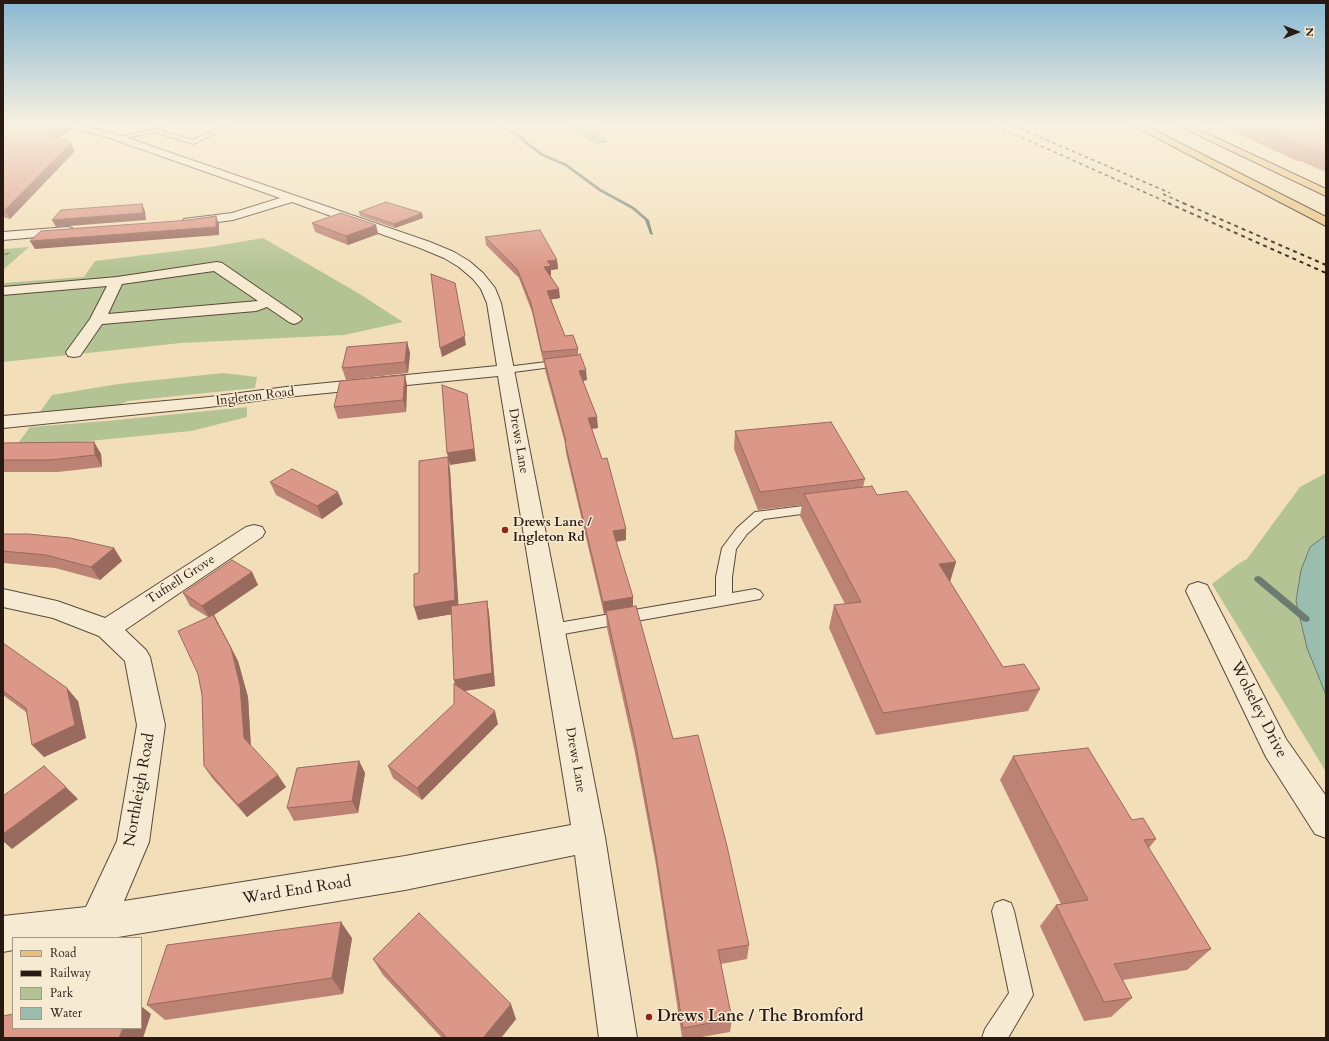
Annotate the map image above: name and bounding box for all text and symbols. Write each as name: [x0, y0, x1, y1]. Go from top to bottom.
north arrow: [1277, 12, 1317, 52]
text: N: [1302, 27, 1317, 37]
street label: Ingleton Road: [215, 384, 295, 410]
street label: Drews Lane: [505, 407, 531, 475]
place label: Drews Lane / Ingleton Rd: [513, 515, 592, 546]
marker: Drews Lane / Ingleton Rd: [500, 525, 510, 535]
street label: Tufnell Grove: [144, 552, 218, 608]
street label: Wolseley Drive: [1225, 659, 1291, 761]
street label: Drews Lane: [562, 726, 588, 794]
street label: Northleigh Road: [121, 732, 159, 848]
street label: Ward End Road: [241, 873, 353, 909]
legend: [12, 937, 142, 1029]
text: Road: [50, 945, 76, 961]
text: Railway: [50, 965, 91, 981]
text: Park: [50, 985, 73, 1001]
text: Water: [50, 1005, 82, 1021]
place label: Drews Lane / The Bromford: [657, 1007, 864, 1027]
marker: Drews Lane / The Bromford: [644, 1012, 654, 1022]

